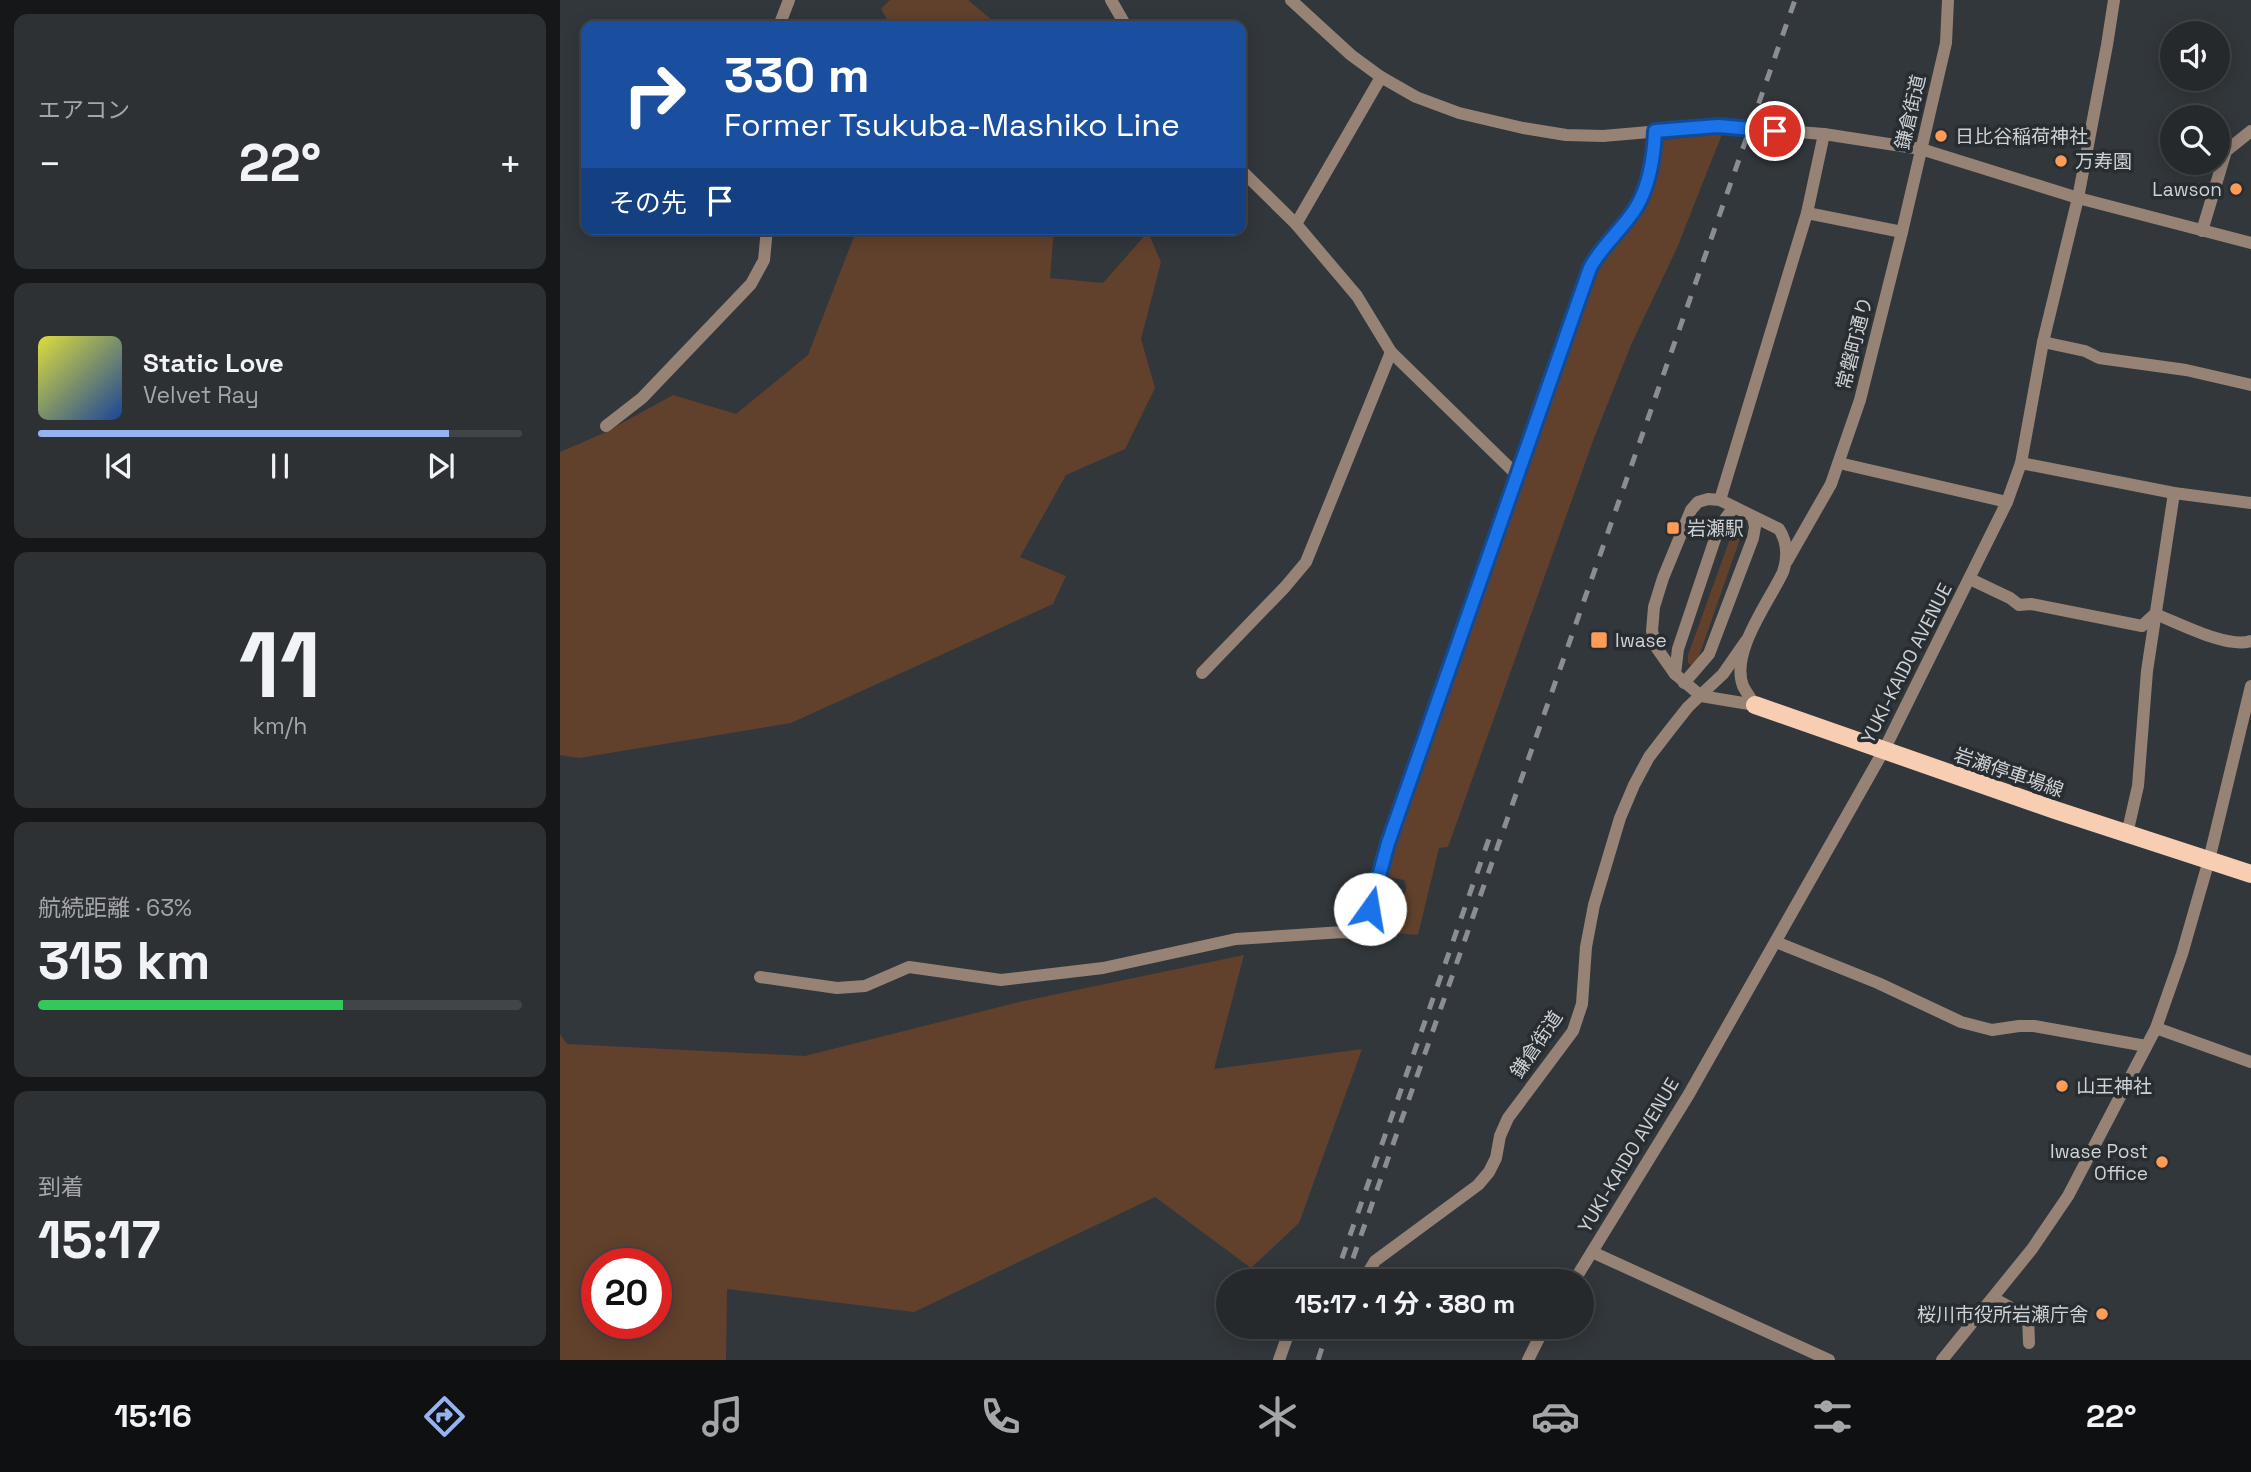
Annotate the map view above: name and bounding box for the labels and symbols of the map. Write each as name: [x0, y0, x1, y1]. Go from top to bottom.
street label: 鎌倉街道: [1890, 72, 1931, 152]
pin: [1745, 101, 1805, 161]
place label: 日比谷稲荷神社: [1955, 124, 2088, 149]
marker: 日比谷稲荷神社: [1933, 128, 1949, 144]
place label: 万寿園: [2075, 149, 2132, 174]
marker: 万寿園: [2053, 153, 2069, 169]
place label: Lawson: [2152, 177, 2222, 202]
marker: Lawson: [2228, 181, 2244, 197]
street label: 常磐町通り: [1831, 294, 1878, 392]
place label: 岩瀬駅: [1687, 516, 1744, 541]
marker: 岩瀬駅: [1665, 520, 1681, 536]
street label: YUKI-KAIDO AVENUE: [1855, 579, 1958, 748]
place label: Iwase: [1615, 628, 1667, 653]
marker: Iwase: [1589, 630, 1609, 650]
street label: 岩瀬停車場線: [1951, 742, 2067, 803]
position arrow: [1333, 872, 1407, 946]
street label: 鎌倉街道: [1505, 1006, 1568, 1083]
street label: YUKI-KAIDO AVENUE: [1572, 1073, 1685, 1237]
place label: 山王神社: [2076, 1074, 2152, 1099]
marker: 山王神社: [2054, 1078, 2070, 1094]
place label: Iwase Post Office: [2050, 1139, 2148, 1186]
marker: Iwase Post Office: [2154, 1154, 2170, 1170]
speed limit sign: 20: [581, 1248, 672, 1339]
place label: 桜川市役所岩瀬庁舎: [1917, 1302, 2088, 1327]
marker: 桜川市役所岩瀬庁舎: [2094, 1306, 2110, 1322]

